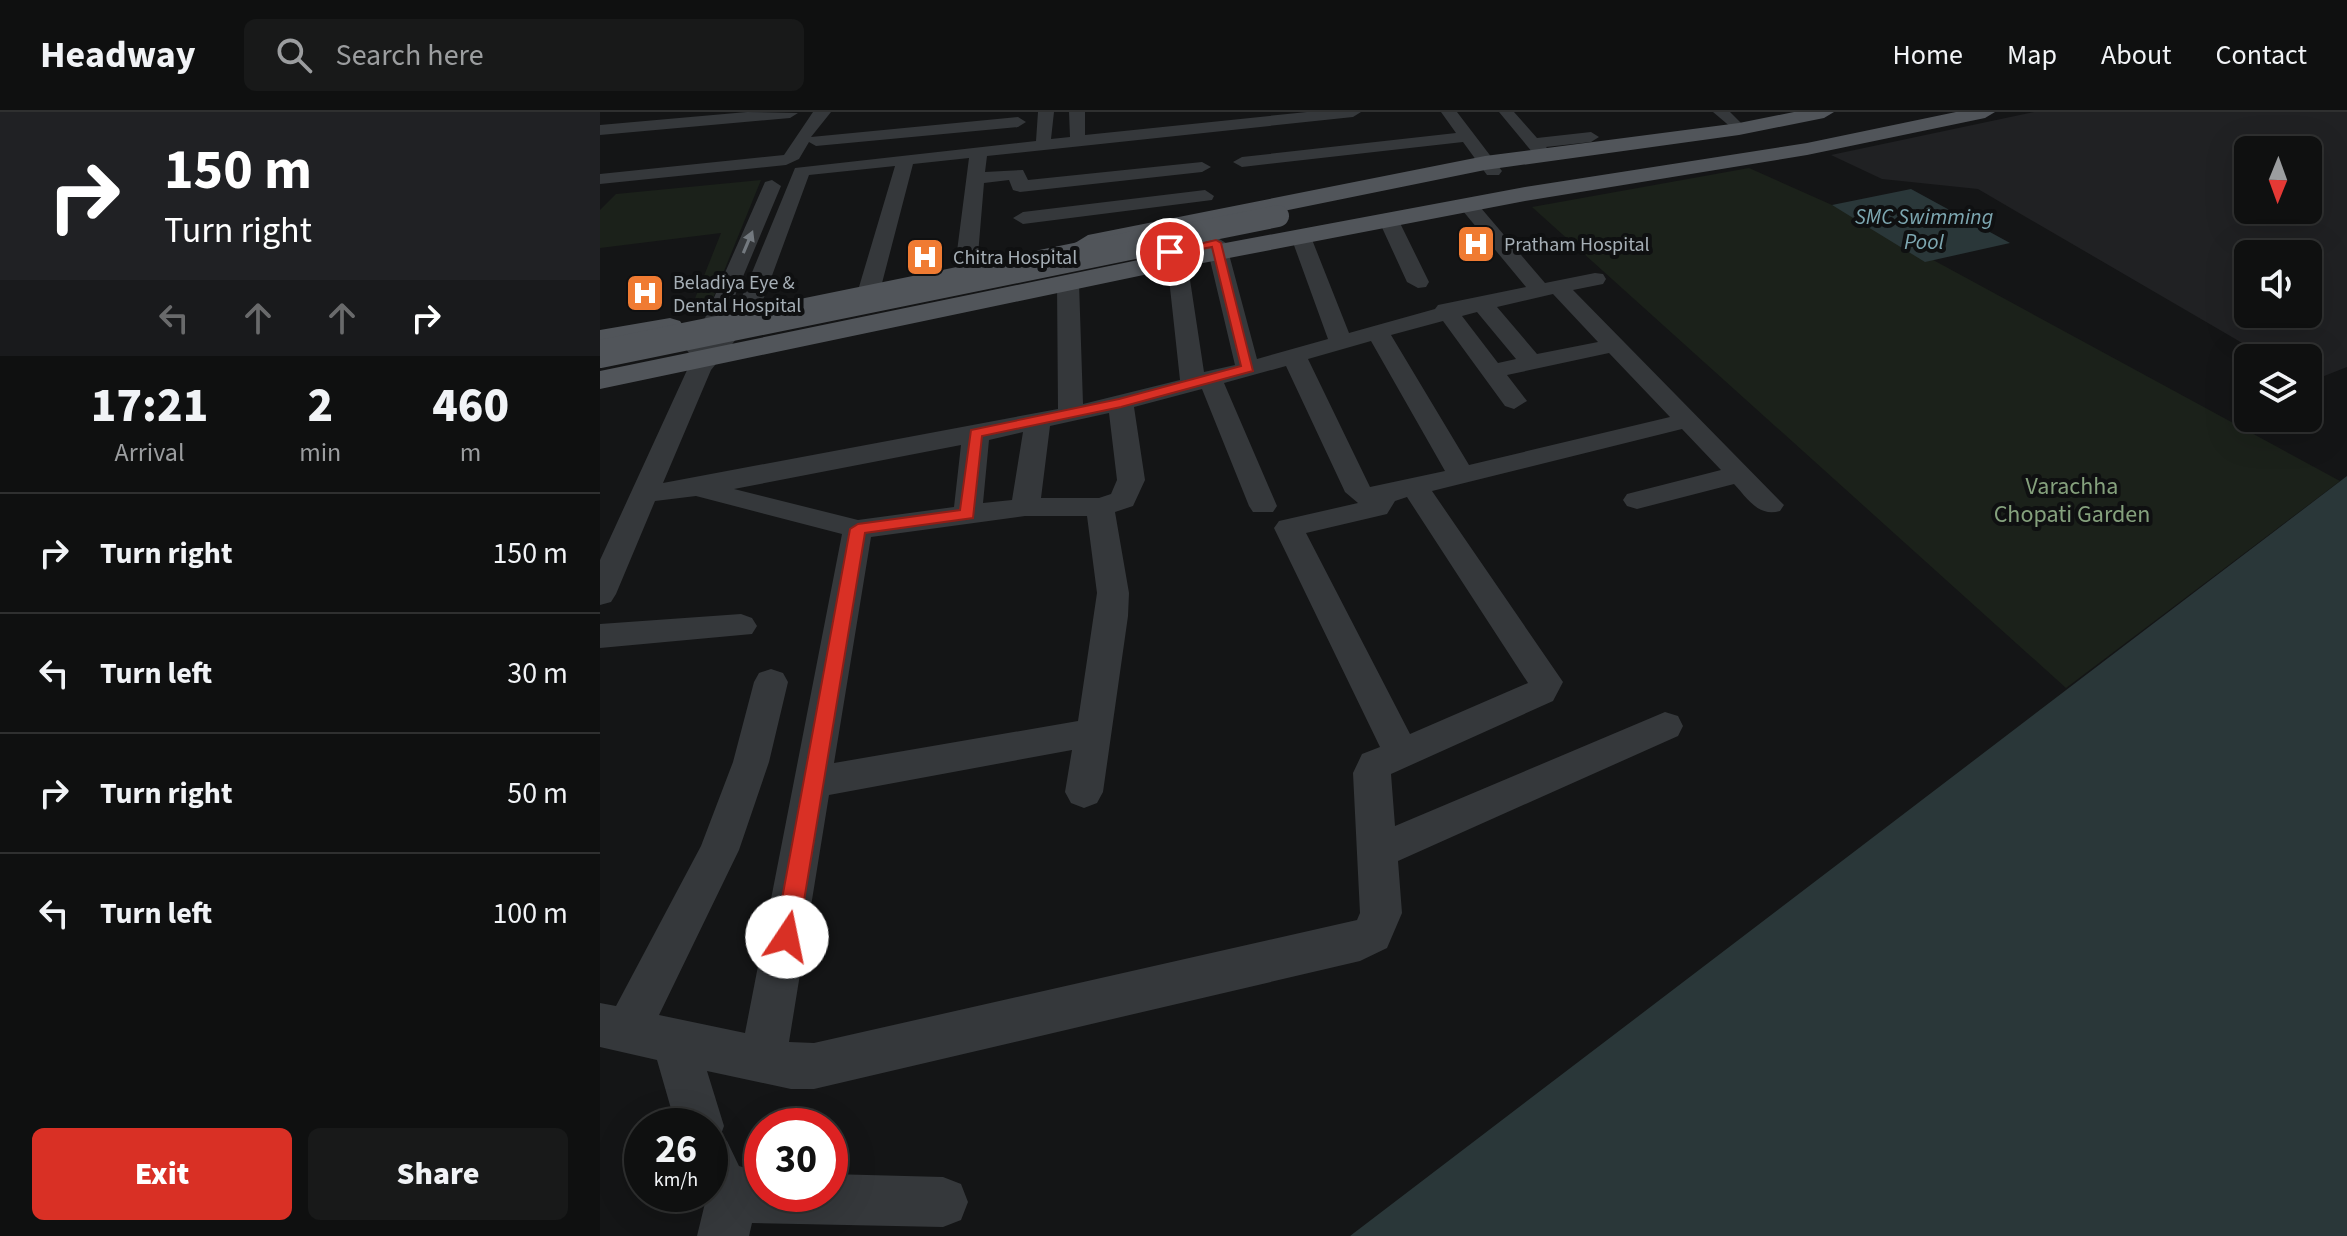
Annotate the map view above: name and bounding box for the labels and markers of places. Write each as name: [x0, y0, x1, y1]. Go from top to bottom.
pin: [1136, 218, 1204, 286]
hospital icon: Pratham Hospital: [1455, 223, 1497, 265]
place label: Pratham Hospital: [1504, 231, 1650, 259]
hospital icon: Chitra Hospital: [904, 236, 946, 278]
place label: Chitra Hospital: [953, 244, 1077, 272]
place label: Beladiya Eye & Dental Hospital: [673, 269, 801, 320]
hospital icon: Beladiya Eye & Dental Hospital: [624, 272, 666, 314]

